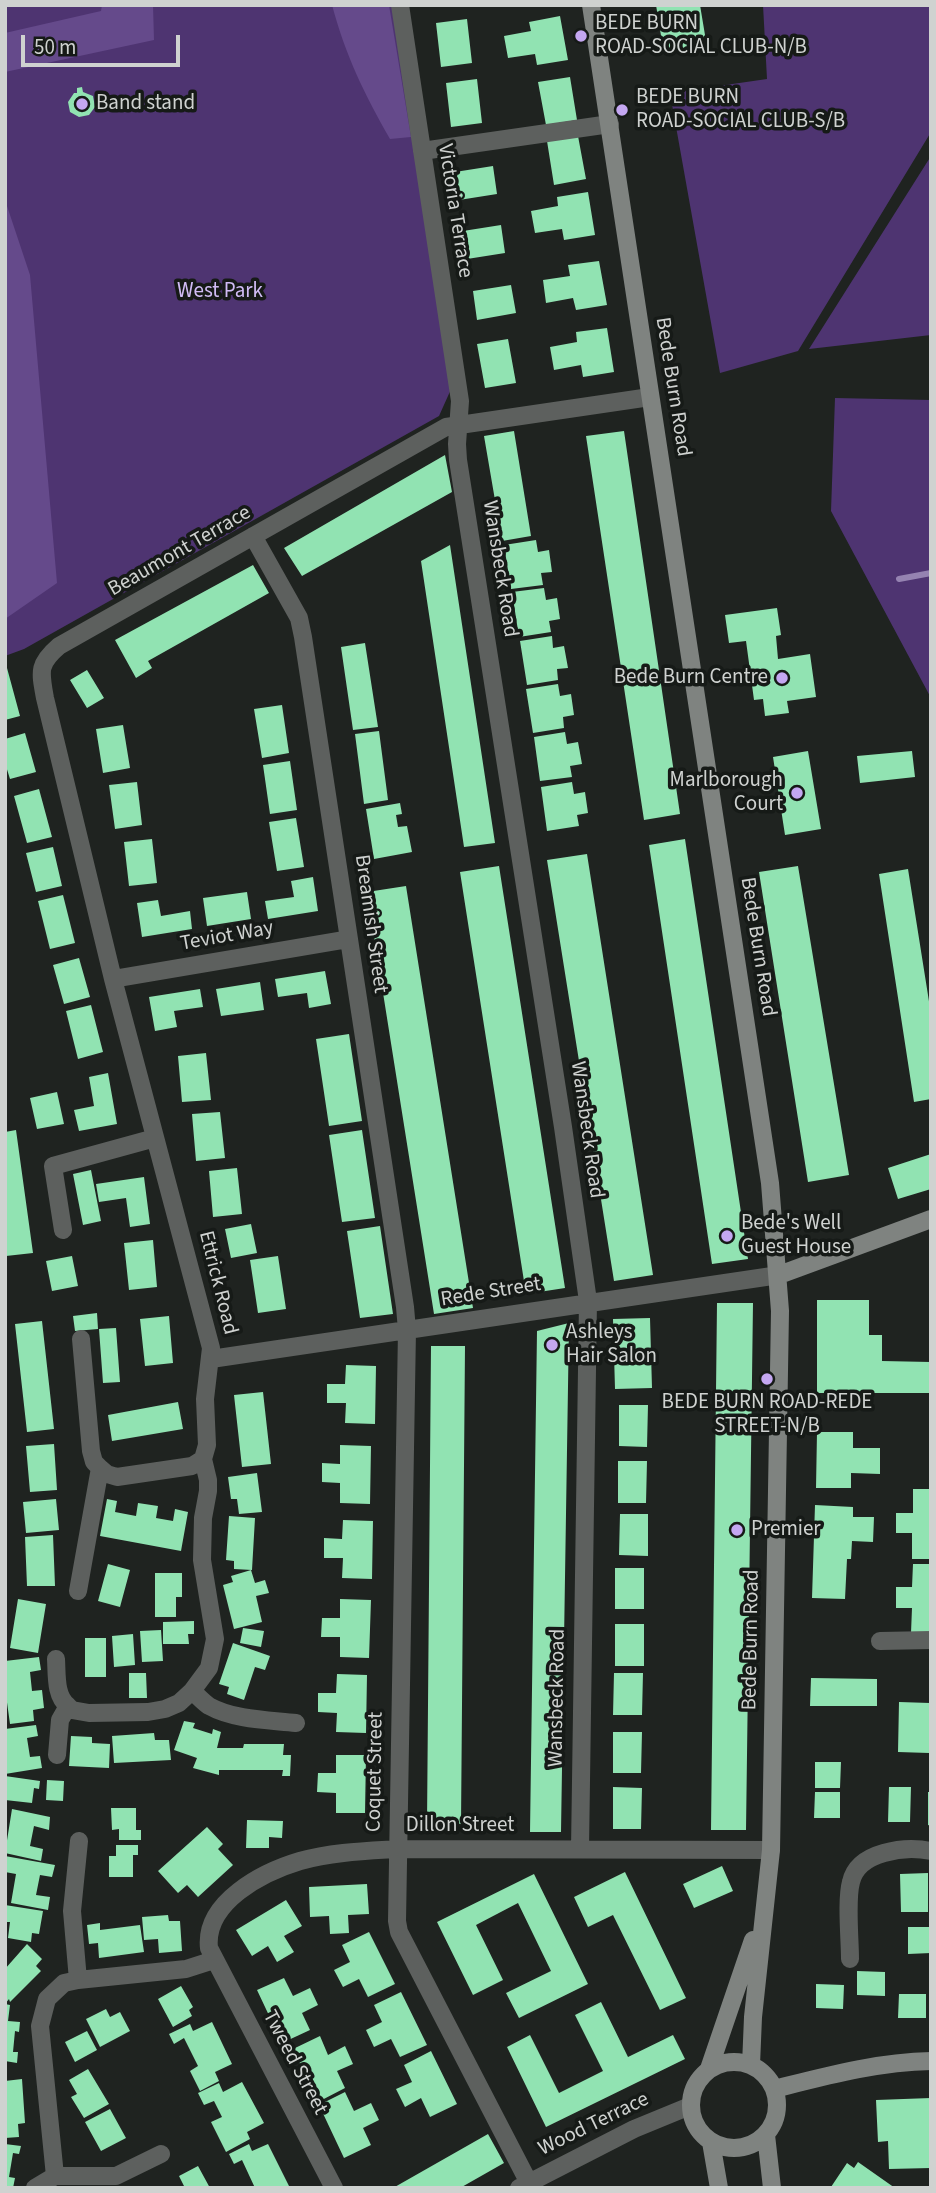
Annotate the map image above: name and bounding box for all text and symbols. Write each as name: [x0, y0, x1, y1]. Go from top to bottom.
place label: BEDE BURN ROAD-SOCIAL CLUB-N/B: [595, 11, 807, 61]
scale bar: [24, 21, 184, 65]
marker: BEDE BURN ROAD-SOCIAL CLUB-N/B: [573, 28, 589, 44]
text: 50 m: [34, 32, 76, 62]
place label: BEDE BURN ROAD-SOCIAL CLUB-S/B: [636, 85, 845, 135]
place label: Band stand: [96, 91, 195, 117]
marker: Band stand: [74, 96, 90, 112]
marker: BEDE BURN ROAD-SOCIAL CLUB-S/B: [614, 102, 630, 118]
street label: Victoria Terrace: [431, 142, 477, 280]
park label: West Park: [177, 279, 263, 305]
street label: Bede Burn Road: [649, 315, 695, 459]
street label: Wansbeck Road: [476, 499, 522, 639]
street label: Beaumont Terrace: [104, 501, 256, 603]
place label: Bede Burn Centre: [614, 665, 768, 691]
marker: Bede Burn Centre: [774, 670, 790, 686]
place label: Marlborough Court: [670, 768, 783, 818]
marker: Marlborough Court: [789, 785, 805, 801]
street label: Breamish Street: [348, 853, 392, 995]
street label: Bede Burn Road: [734, 875, 780, 1019]
street label: Teviot Way: [178, 916, 276, 958]
street label: Wansbeck Road: [564, 1060, 608, 1200]
place label: Bede's Well Guest House: [741, 1211, 851, 1261]
marker: Bede's Well Guest House: [719, 1228, 735, 1244]
street label: Ettrick Road: [192, 1229, 242, 1337]
street label: Rede Street: [439, 1273, 543, 1313]
place label: Ashleys Hair Salon: [566, 1320, 657, 1370]
marker: Ashleys Hair Salon: [544, 1337, 560, 1353]
marker: BEDE BURN ROAD-REDE STREET-N/B: [759, 1371, 775, 1387]
place label: BEDE BURN ROAD-REDE STREET-N/B: [662, 1390, 872, 1440]
place label: Premier: [751, 1517, 821, 1543]
marker: Premier: [729, 1522, 745, 1538]
street label: Bede Burn Road: [738, 1569, 766, 1711]
street label: Wansbeck Road: [544, 1629, 572, 1767]
street label: Coquet Street: [362, 1712, 390, 1832]
street label: Dillon Street: [406, 1813, 514, 1839]
street label: Tweed Street: [256, 2006, 332, 2120]
street label: Wood Terrace: [535, 2087, 653, 2163]

